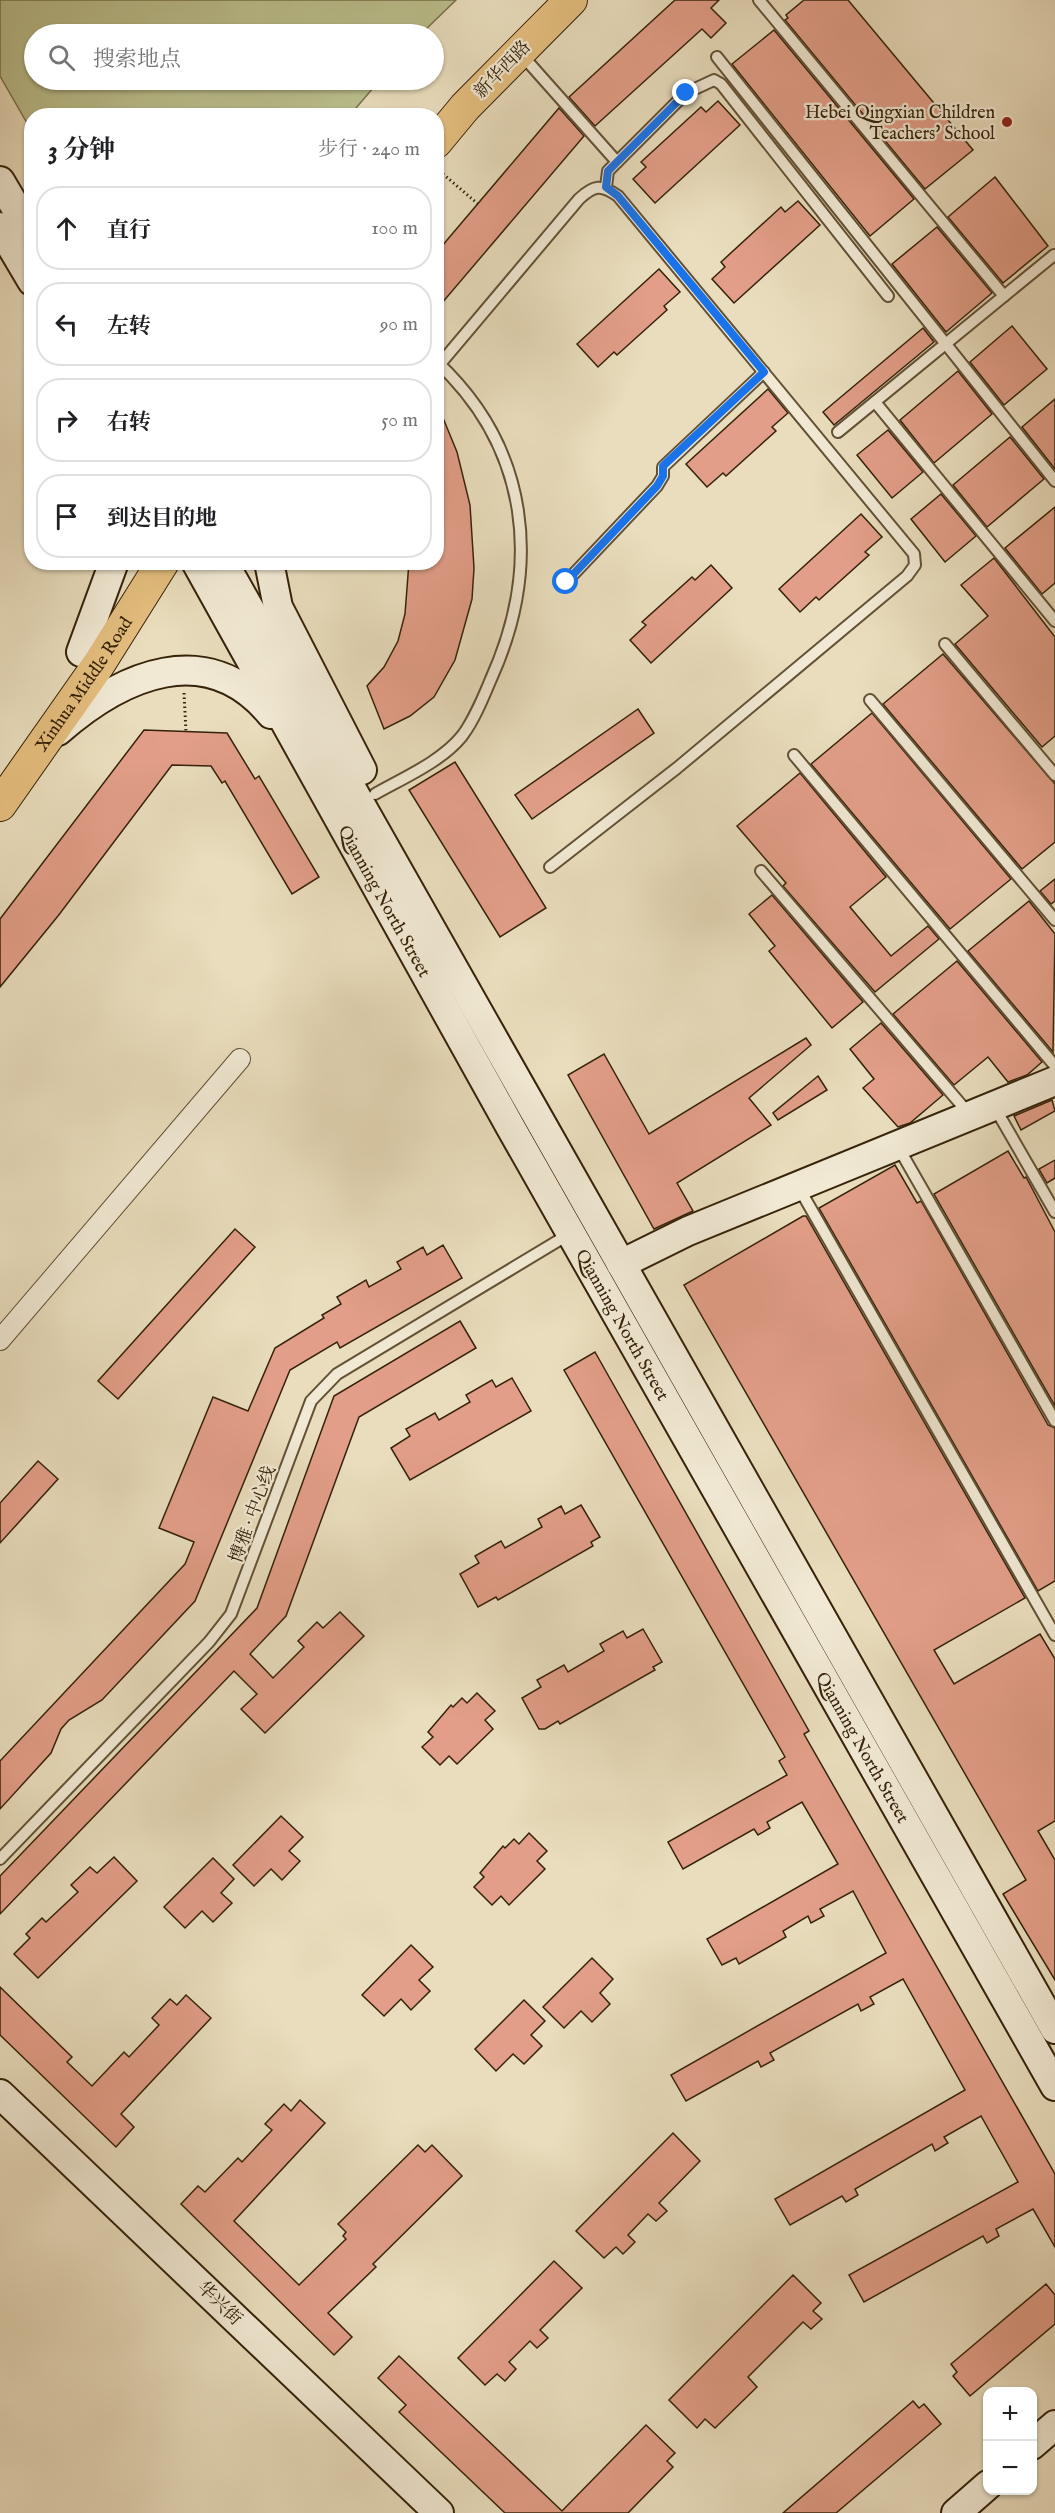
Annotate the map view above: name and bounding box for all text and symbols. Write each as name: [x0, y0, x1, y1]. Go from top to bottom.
search box: [24, 24, 444, 90]
street label: 新华西路: [470, 36, 536, 104]
icon: search: [45, 41, 78, 74]
text: 搜索地点: [93, 46, 181, 74]
route end: [672, 79, 698, 105]
place label: Hebei Qingxian Children Teachers' School: [805, 102, 995, 146]
marker: Hebei Qingxian Children Teachers' School: [1000, 115, 1014, 129]
text: 3 分钟: [48, 134, 115, 167]
text: 步行 · 240 m: [318, 137, 420, 162]
icon: ahead: [50, 212, 83, 245]
text: 100 m: [371, 216, 418, 241]
text: 直行: [107, 217, 151, 245]
icon: left: [50, 308, 83, 341]
text: 90 m: [380, 312, 418, 337]
text: 左转: [107, 313, 151, 341]
icon: right: [50, 404, 83, 437]
text: 50 m: [381, 408, 418, 433]
text: 右转: [107, 409, 151, 437]
icon: arrive: [50, 500, 83, 533]
text: 到达目的地: [107, 505, 217, 533]
route start: [552, 568, 578, 594]
street label: Xinhua Middle Road: [31, 613, 139, 757]
street label: Qianning North Street: [332, 822, 435, 982]
street label: Qianning North Street: [569, 1246, 674, 1405]
street label: 博雅 · 中心线: [225, 1463, 282, 1566]
street label: Qianning North Street: [809, 1668, 913, 1828]
street label: 华兴街: [192, 2277, 246, 2331]
map controls: [983, 2387, 1037, 2495]
button: +: [983, 2387, 1037, 2441]
button: −: [983, 2441, 1037, 2495]

